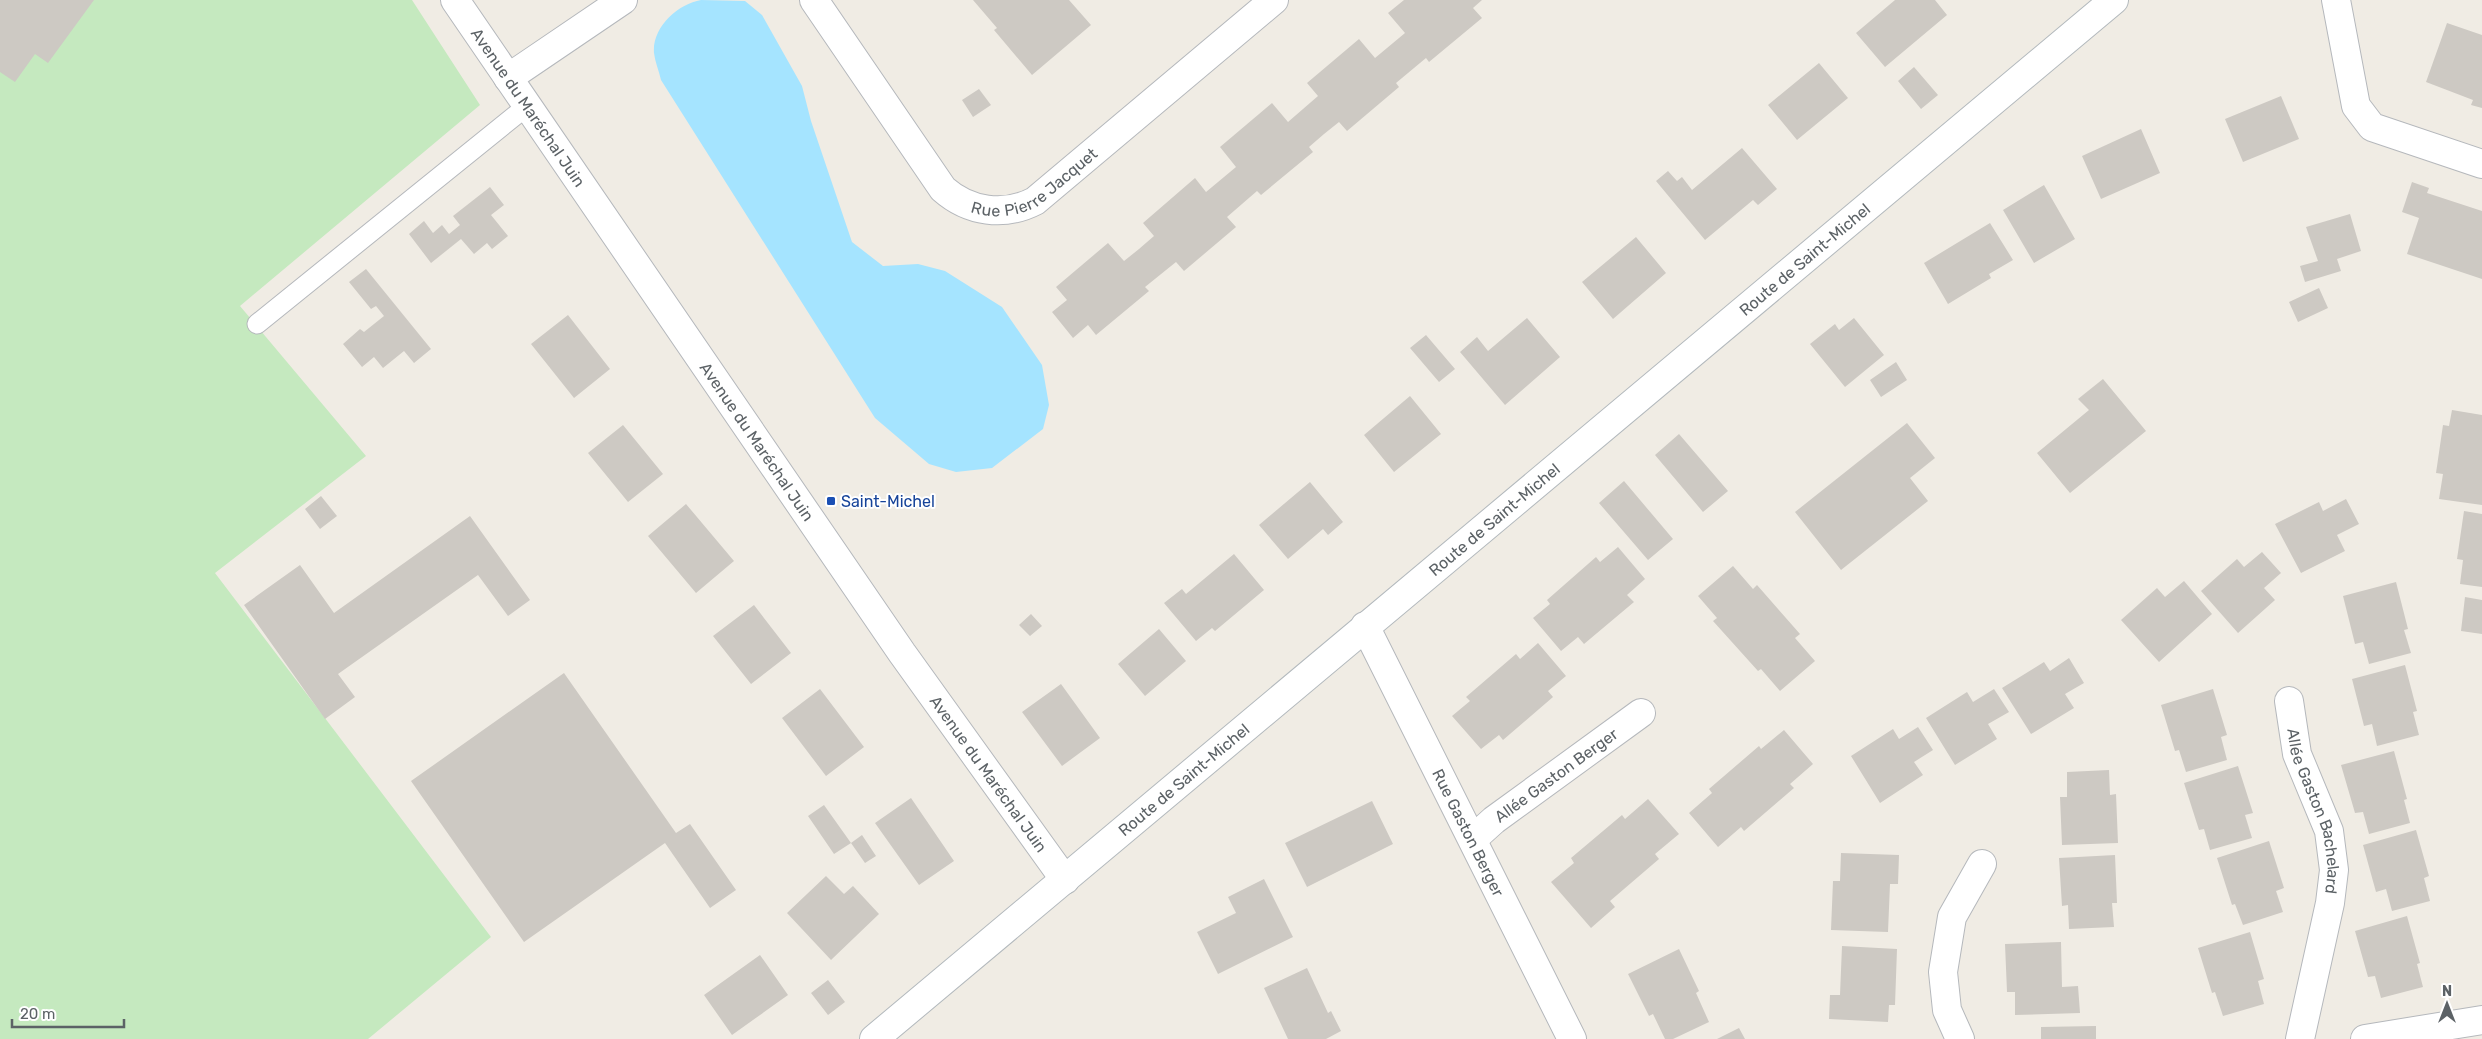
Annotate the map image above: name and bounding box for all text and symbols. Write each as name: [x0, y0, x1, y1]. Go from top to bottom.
street label: Avenue du Maréchal Juin: [467, 24, 589, 190]
street label: Rue Pierre Jacquet: [969, 144, 1101, 220]
street label: Route de Saint-Michel: [1735, 199, 1874, 320]
street label: Avenue du Maréchal Juin: [696, 358, 818, 524]
street label: Route de Saint-Michel: [1425, 459, 1563, 580]
place label: Saint-Michel: [841, 492, 935, 511]
marker: Saint-Michel: [825, 495, 837, 507]
street label: Avenue du Maréchal Juin: [926, 692, 1051, 856]
street label: Route de Saint-Michel: [1114, 719, 1253, 840]
street label: Allée Gaston Berger: [1491, 724, 1621, 826]
street label: Allée Gaston Bachelard: [2284, 727, 2343, 895]
street label: Rue Gaston Berger: [1429, 766, 1508, 899]
north arrow: [2422, 979, 2472, 1029]
text: N: [2442, 983, 2452, 1000]
scale bar: [12, 996, 125, 1028]
text: 20 m: [20, 1005, 55, 1023]

